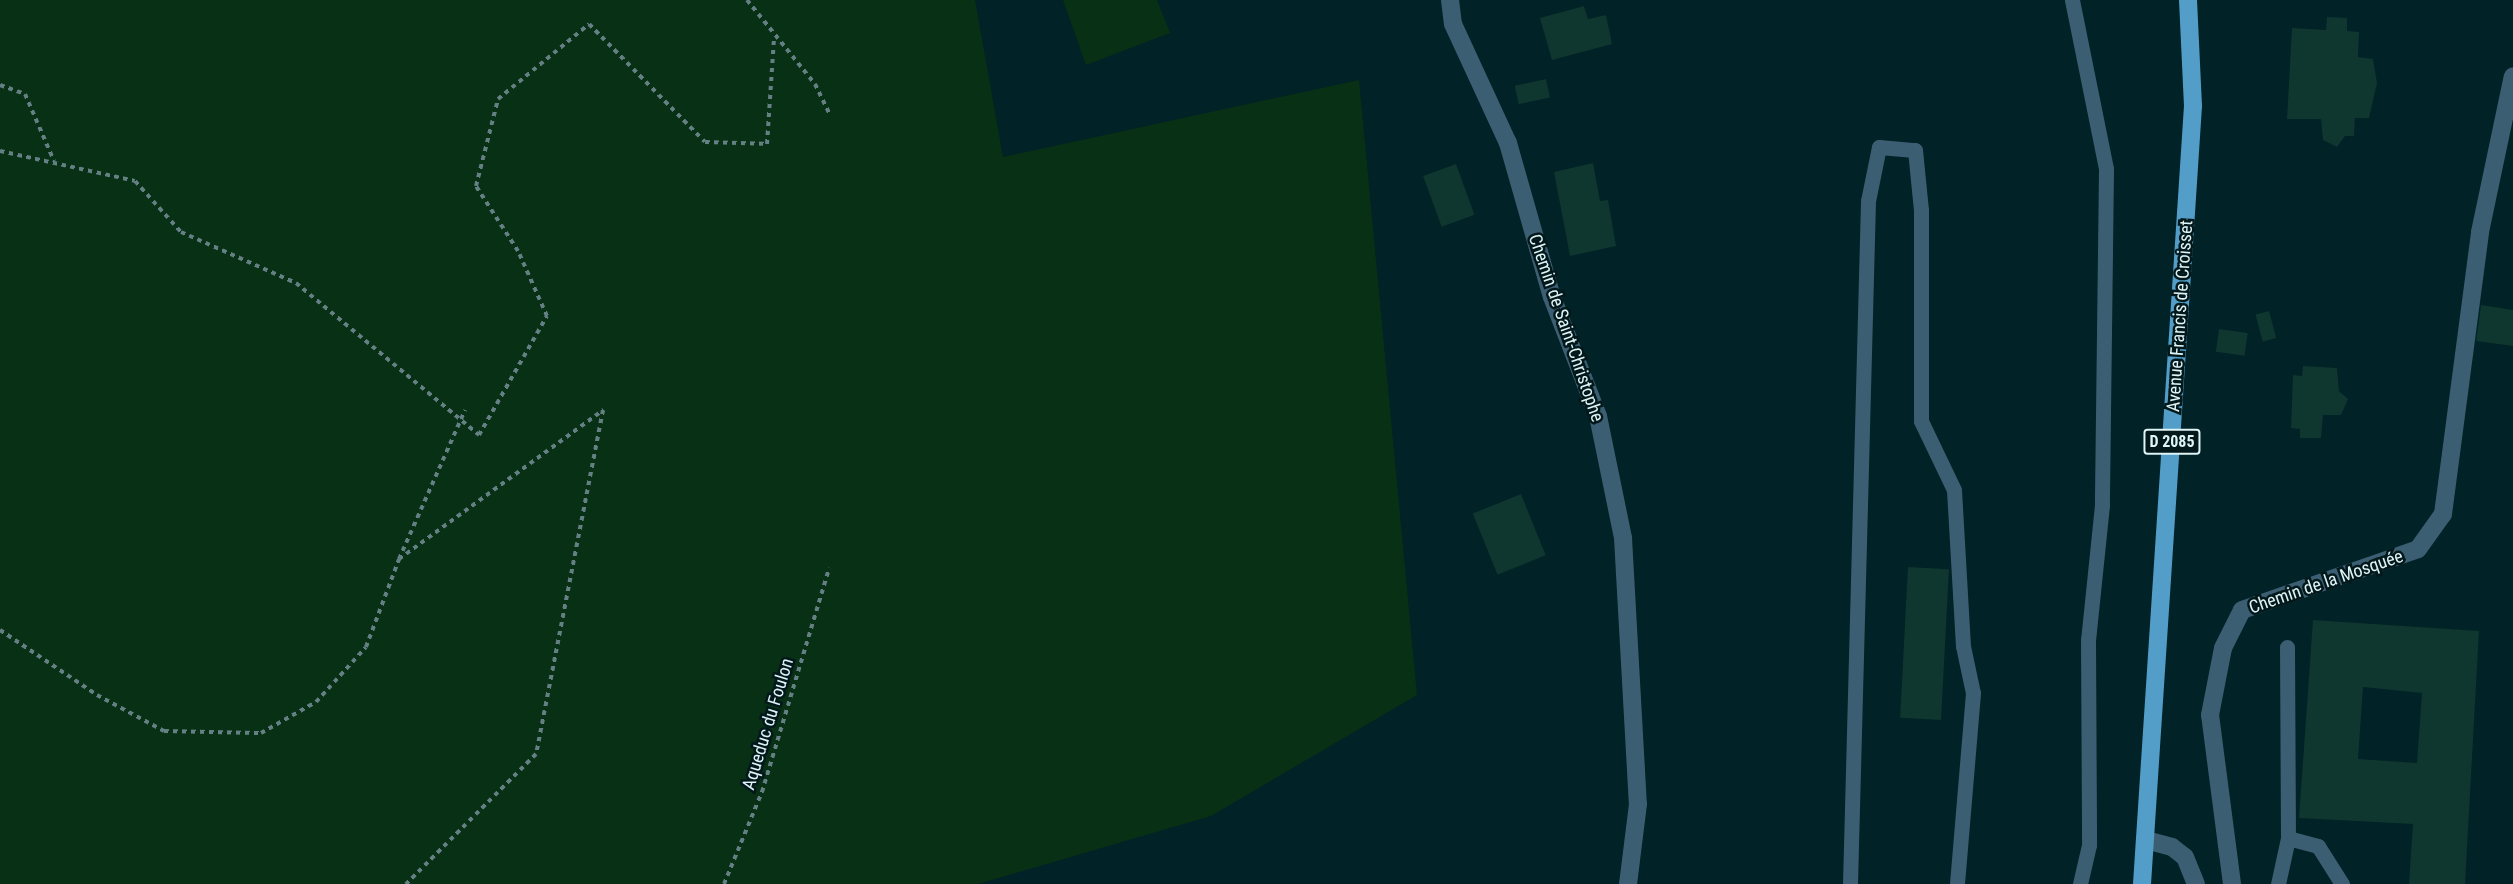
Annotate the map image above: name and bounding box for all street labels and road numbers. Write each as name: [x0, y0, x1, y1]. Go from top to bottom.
street label: Avenue Francis de Croisset: [2163, 219, 2197, 413]
street label: Chemin de Saint-Christophe: [1524, 231, 1608, 425]
road number: D 2085: [2142, 429, 2202, 455]
street label: Chemin de la Mosquée: [2246, 545, 2406, 619]
street label: Aqueduc du Foulon: [738, 656, 798, 792]

